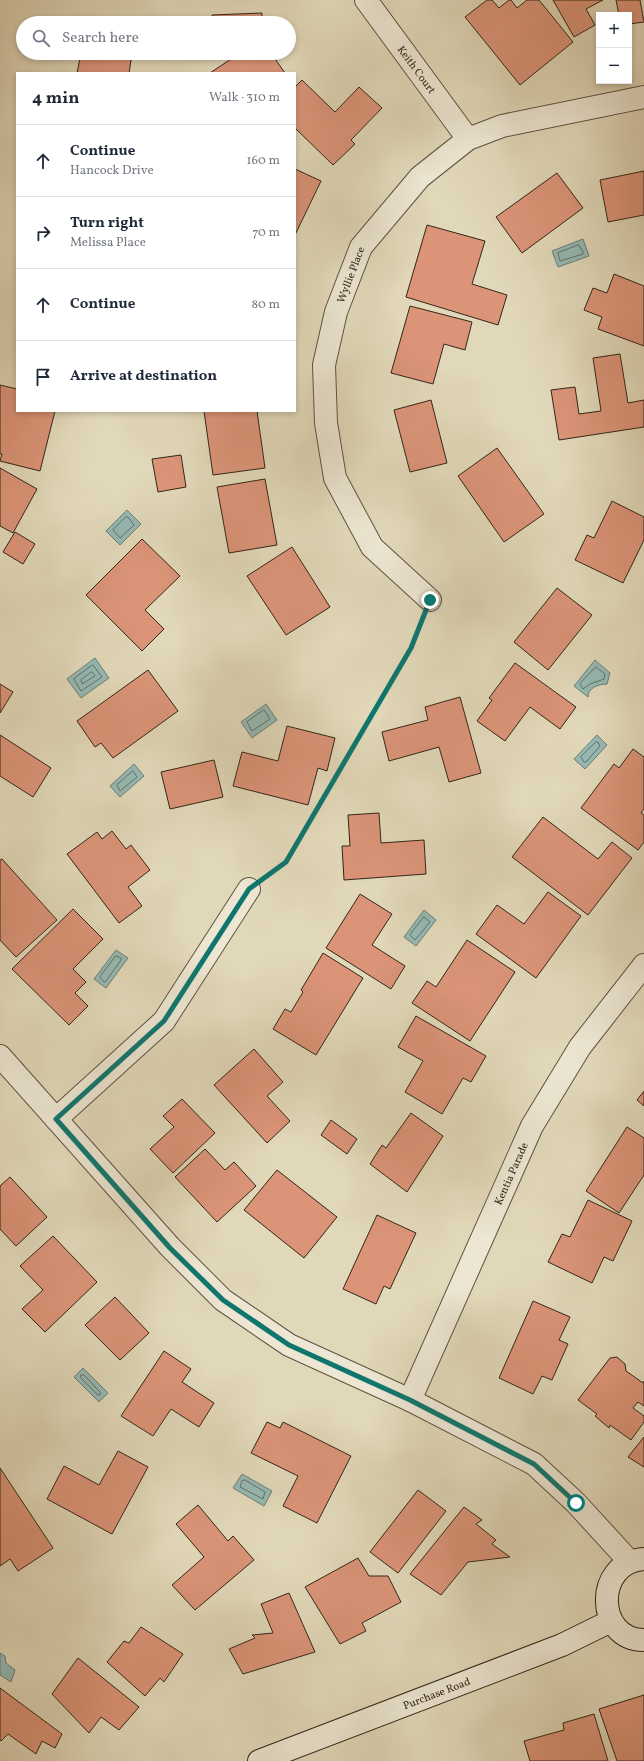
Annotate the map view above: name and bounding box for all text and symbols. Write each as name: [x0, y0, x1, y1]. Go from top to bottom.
map controls: [596, 12, 632, 84]
button: +: [596, 12, 632, 48]
search box: [16, 16, 296, 60]
icon: search: [30, 27, 52, 49]
text: Search here: [62, 28, 139, 49]
street label: Keith Court: [393, 43, 438, 97]
button: −: [596, 48, 632, 84]
text: 4 min: [32, 87, 79, 110]
text: Walk · 310 m: [209, 89, 280, 107]
text: Continue: [70, 141, 135, 162]
icon: ahead: [32, 150, 54, 172]
text: 160 m: [246, 152, 280, 170]
text: Hancock Drive: [70, 162, 154, 180]
text: Turn right: [70, 213, 144, 234]
icon: right: [32, 222, 54, 244]
text: 70 m: [252, 224, 280, 242]
text: Melissa Place: [70, 234, 146, 252]
street label: Wyllie Place: [334, 245, 369, 305]
icon: ahead: [32, 294, 54, 316]
text: Continue: [70, 294, 135, 315]
text: 80 m: [251, 296, 280, 314]
icon: arrive: [32, 366, 54, 388]
text: Arrive at destination: [70, 366, 217, 387]
route end: [421, 591, 439, 609]
street label: Kentia Parade: [492, 1140, 533, 1208]
route start: [567, 1494, 585, 1512]
street label: Purchase Road: [401, 1675, 473, 1714]

